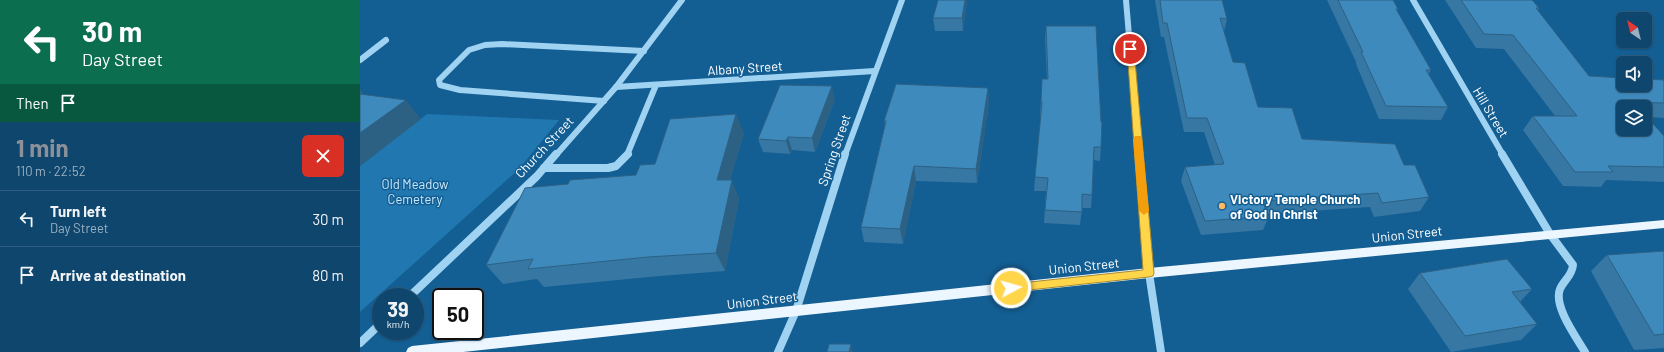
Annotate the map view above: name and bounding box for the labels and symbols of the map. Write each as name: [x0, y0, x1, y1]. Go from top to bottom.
north arrow: [1616, 12, 1652, 48]
pin: [1113, 32, 1147, 66]
street label: Albany Street: [707, 57, 783, 79]
street label: Hill Street: [1470, 84, 1512, 140]
street label: Spring Street: [814, 112, 854, 188]
street label: Church Street: [511, 113, 577, 181]
park label: Old Meadow Cemetery: [382, 176, 448, 207]
place label: Victory Temple Church of God in Christ: [1230, 191, 1360, 222]
marker: Victory Temple Church of God in Christ: [1217, 201, 1227, 211]
street label: Union Street: [1371, 222, 1443, 246]
street label: Union Street: [1048, 254, 1120, 278]
position arrow: [990, 267, 1032, 309]
speed limit sign: 50: [432, 288, 484, 340]
street label: Union Street: [726, 288, 798, 312]

